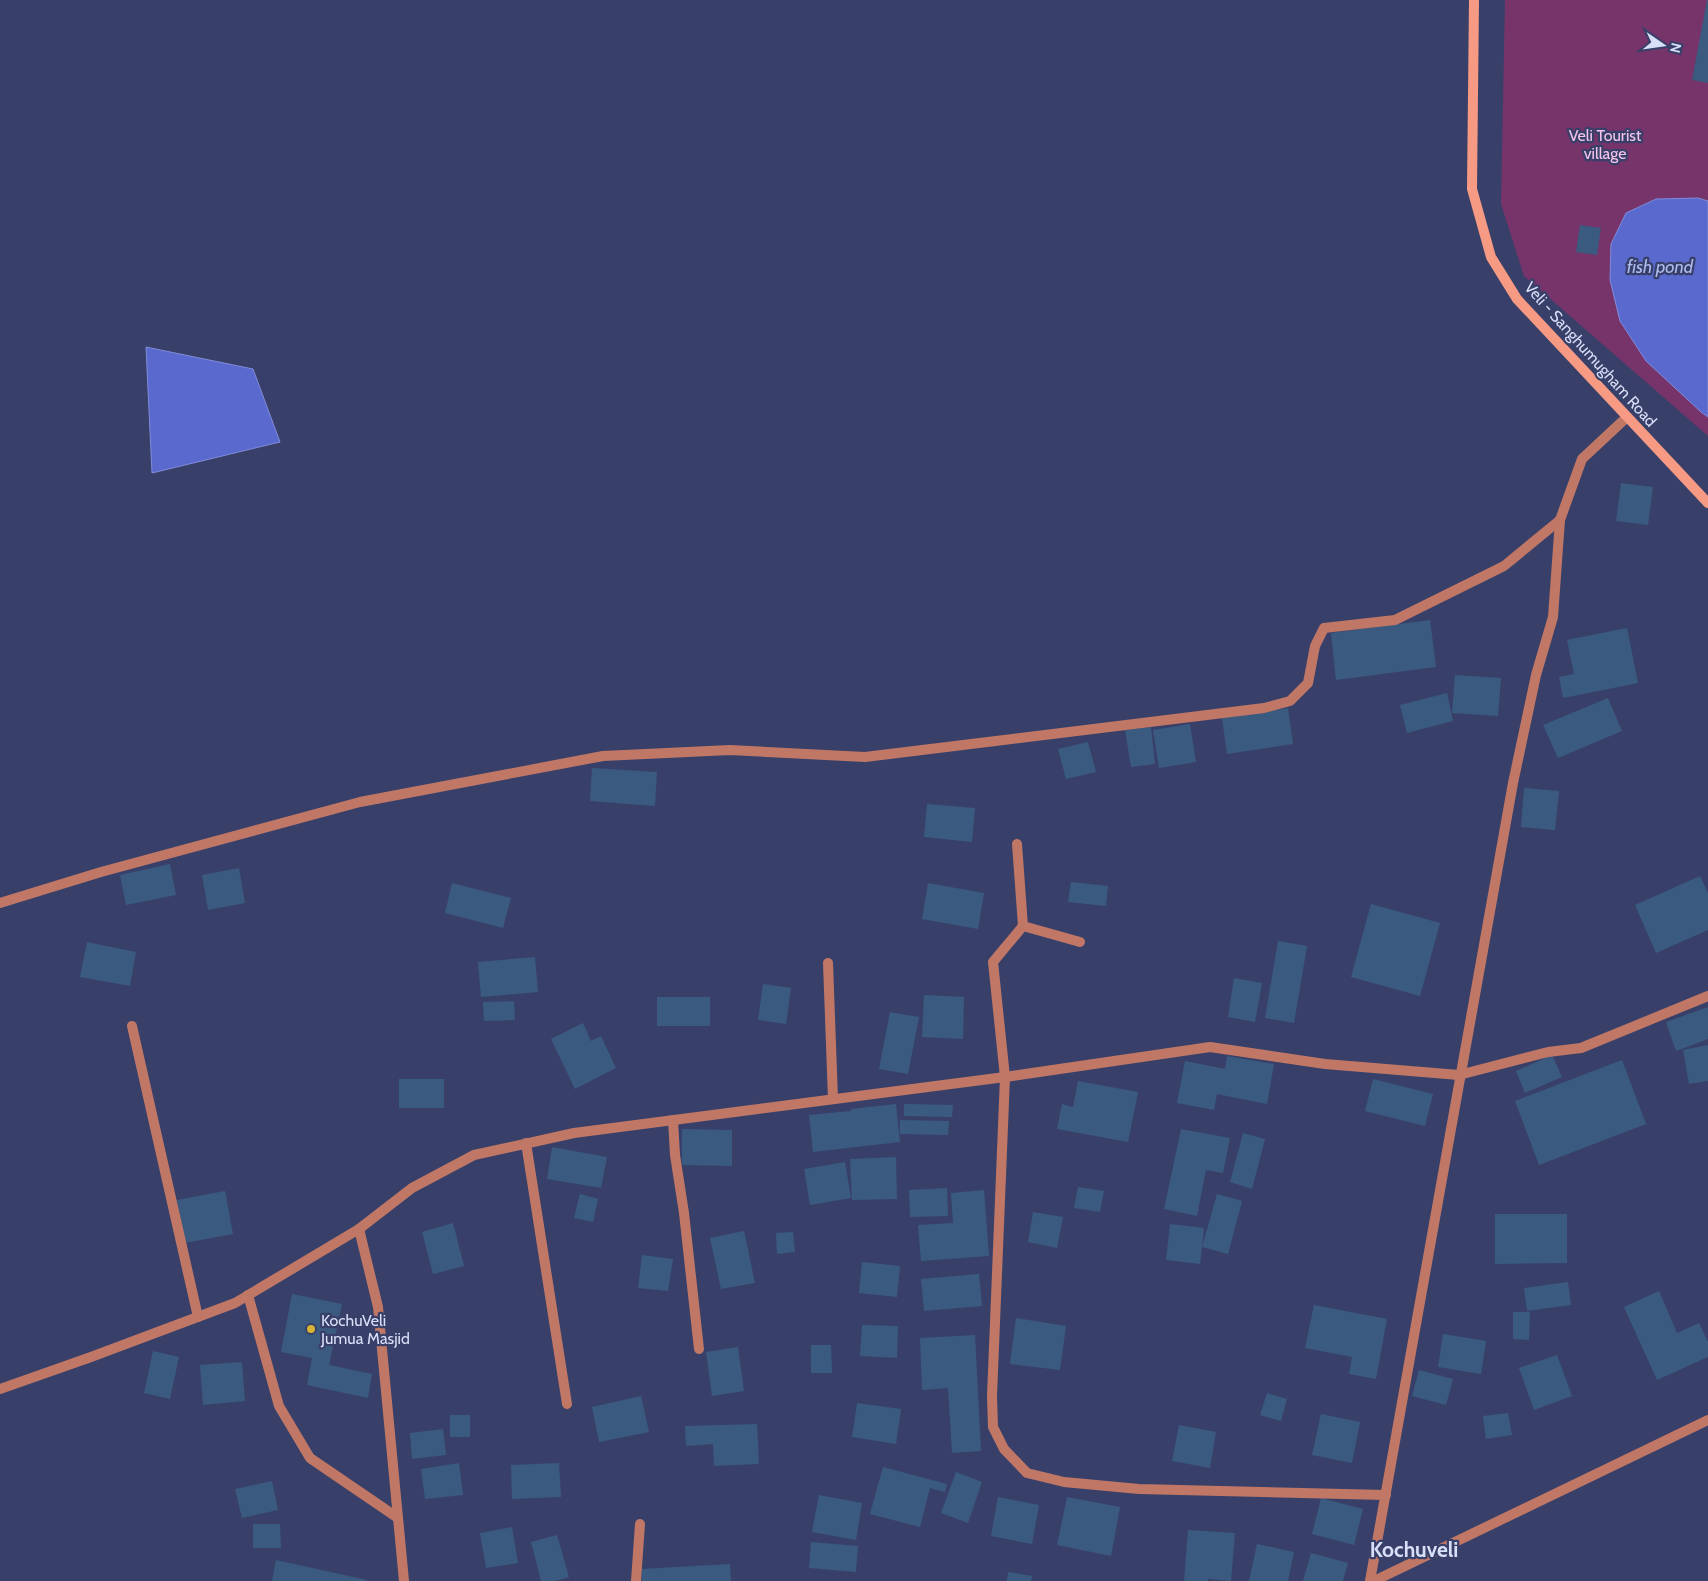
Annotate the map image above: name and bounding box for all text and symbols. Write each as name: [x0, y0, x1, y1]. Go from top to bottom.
north arrow: [1638, 20, 1688, 70]
text: N: [1666, 41, 1686, 55]
park label: Veli Tourist village: [1569, 126, 1642, 163]
water label: fish pond: [1627, 256, 1694, 278]
street label: Veli - Sanghumugham Road: [1521, 278, 1661, 431]
place label: KochuVeli Jumua Masjid: [320, 1311, 410, 1348]
marker: KochuVeli Jumua Masjid: [305, 1323, 317, 1335]
district label: Kochuveli: [1370, 1537, 1458, 1562]

